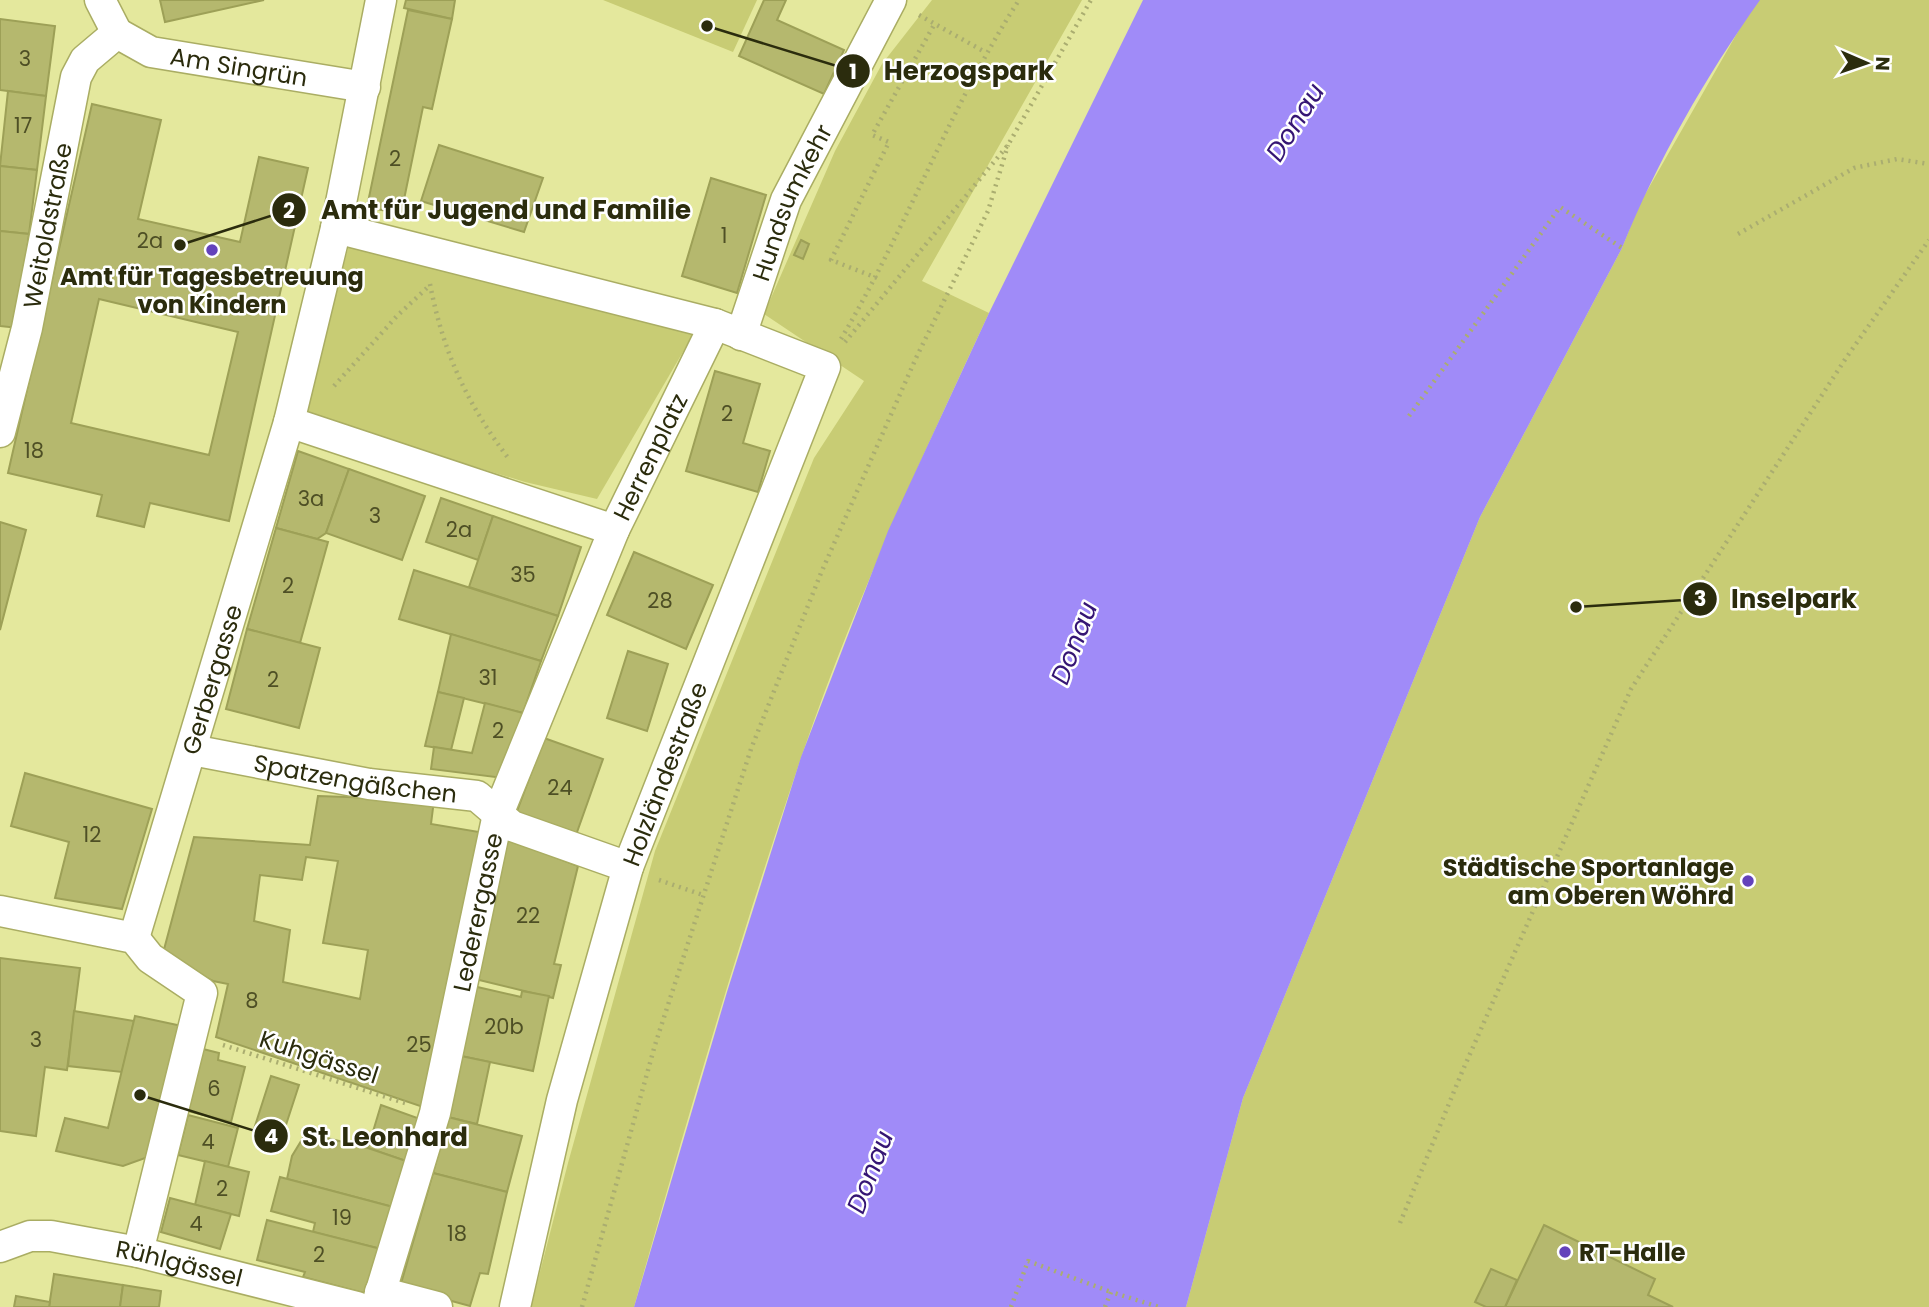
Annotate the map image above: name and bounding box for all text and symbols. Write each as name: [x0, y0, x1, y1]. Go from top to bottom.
north arrow: [1831, 28, 1901, 98]
street label: Am Singrün: [168, 39, 310, 94]
house number: 3: [19, 44, 31, 73]
callout: Herzogspark: [835, 48, 1069, 95]
text: Herzogspark: [884, 53, 1054, 89]
text: N: [1869, 56, 1896, 71]
text: 1: [849, 57, 857, 86]
water label: Donau: [1257, 76, 1333, 168]
house number: 17: [14, 111, 32, 140]
street label: Hundsumkehr: [744, 118, 839, 285]
street label: Weitoldstraße: [15, 140, 79, 311]
house number: 2: [389, 144, 401, 173]
callout: Amt für Jugend und Familie: [272, 187, 705, 234]
text: Amt für Jugend und Familie: [321, 192, 691, 228]
text: 2: [283, 196, 295, 225]
house number: 1: [721, 221, 727, 250]
house number: 2a: [137, 226, 163, 255]
marker: Amt für Tagesbetreuung von Kindern: [204, 242, 220, 258]
place label: Amt für Tagesbetreuung von Kindern: [60, 260, 364, 321]
street label: Herrenplatz: [605, 388, 695, 526]
house number: 2: [721, 399, 733, 428]
house number: 18: [24, 436, 44, 465]
house number: 3a: [298, 484, 324, 513]
house number: 3: [369, 501, 381, 530]
house number: 2a: [446, 515, 472, 544]
house number: 35: [510, 560, 536, 589]
house number: 2: [282, 571, 294, 600]
callout: Inselpark: [1682, 575, 1871, 622]
text: Inselpark: [1731, 581, 1857, 617]
text: 3: [1694, 584, 1706, 613]
house number: 28: [647, 586, 673, 615]
water label: Donau: [1042, 596, 1106, 690]
street label: Gerbergasse: [174, 600, 250, 758]
house number: 31: [478, 663, 498, 692]
house number: 2: [267, 665, 279, 694]
street label: Holzländestraße: [615, 677, 715, 871]
house number: 2: [492, 716, 504, 745]
street label: Spatzengäßchen: [251, 746, 459, 810]
house number: 24: [547, 773, 573, 802]
house number: 12: [83, 820, 101, 849]
street label: Lederergasse: [445, 830, 510, 995]
place label: Städtische Sportanlage am Oberen Wöhrd: [1443, 851, 1734, 912]
marker: Städtische Sportanlage am Oberen Wöhrd: [1740, 873, 1756, 889]
house number: 22: [516, 901, 540, 930]
house number: 8: [245, 986, 259, 1015]
house number: 20b: [484, 1012, 524, 1041]
street label: Kuhgässel: [255, 1022, 383, 1092]
house number: 3: [30, 1025, 42, 1054]
house number: 25: [406, 1030, 432, 1059]
house number: 6: [207, 1074, 221, 1103]
callout: St. Leonhard: [253, 1113, 482, 1160]
text: St. Leonhard: [302, 1119, 468, 1155]
text: 4: [264, 1122, 278, 1151]
water label: Donau: [838, 1125, 902, 1219]
house number: 4: [201, 1127, 215, 1156]
house number: 2: [216, 1174, 228, 1203]
house number: 19: [332, 1203, 352, 1232]
house number: 4: [189, 1209, 203, 1238]
house number: 18: [447, 1219, 467, 1248]
street label: Rühlgässel: [113, 1232, 246, 1294]
place label: RT-Halle: [1579, 1236, 1686, 1269]
house number: 2: [313, 1240, 325, 1269]
marker: RT-Halle: [1557, 1244, 1573, 1260]

